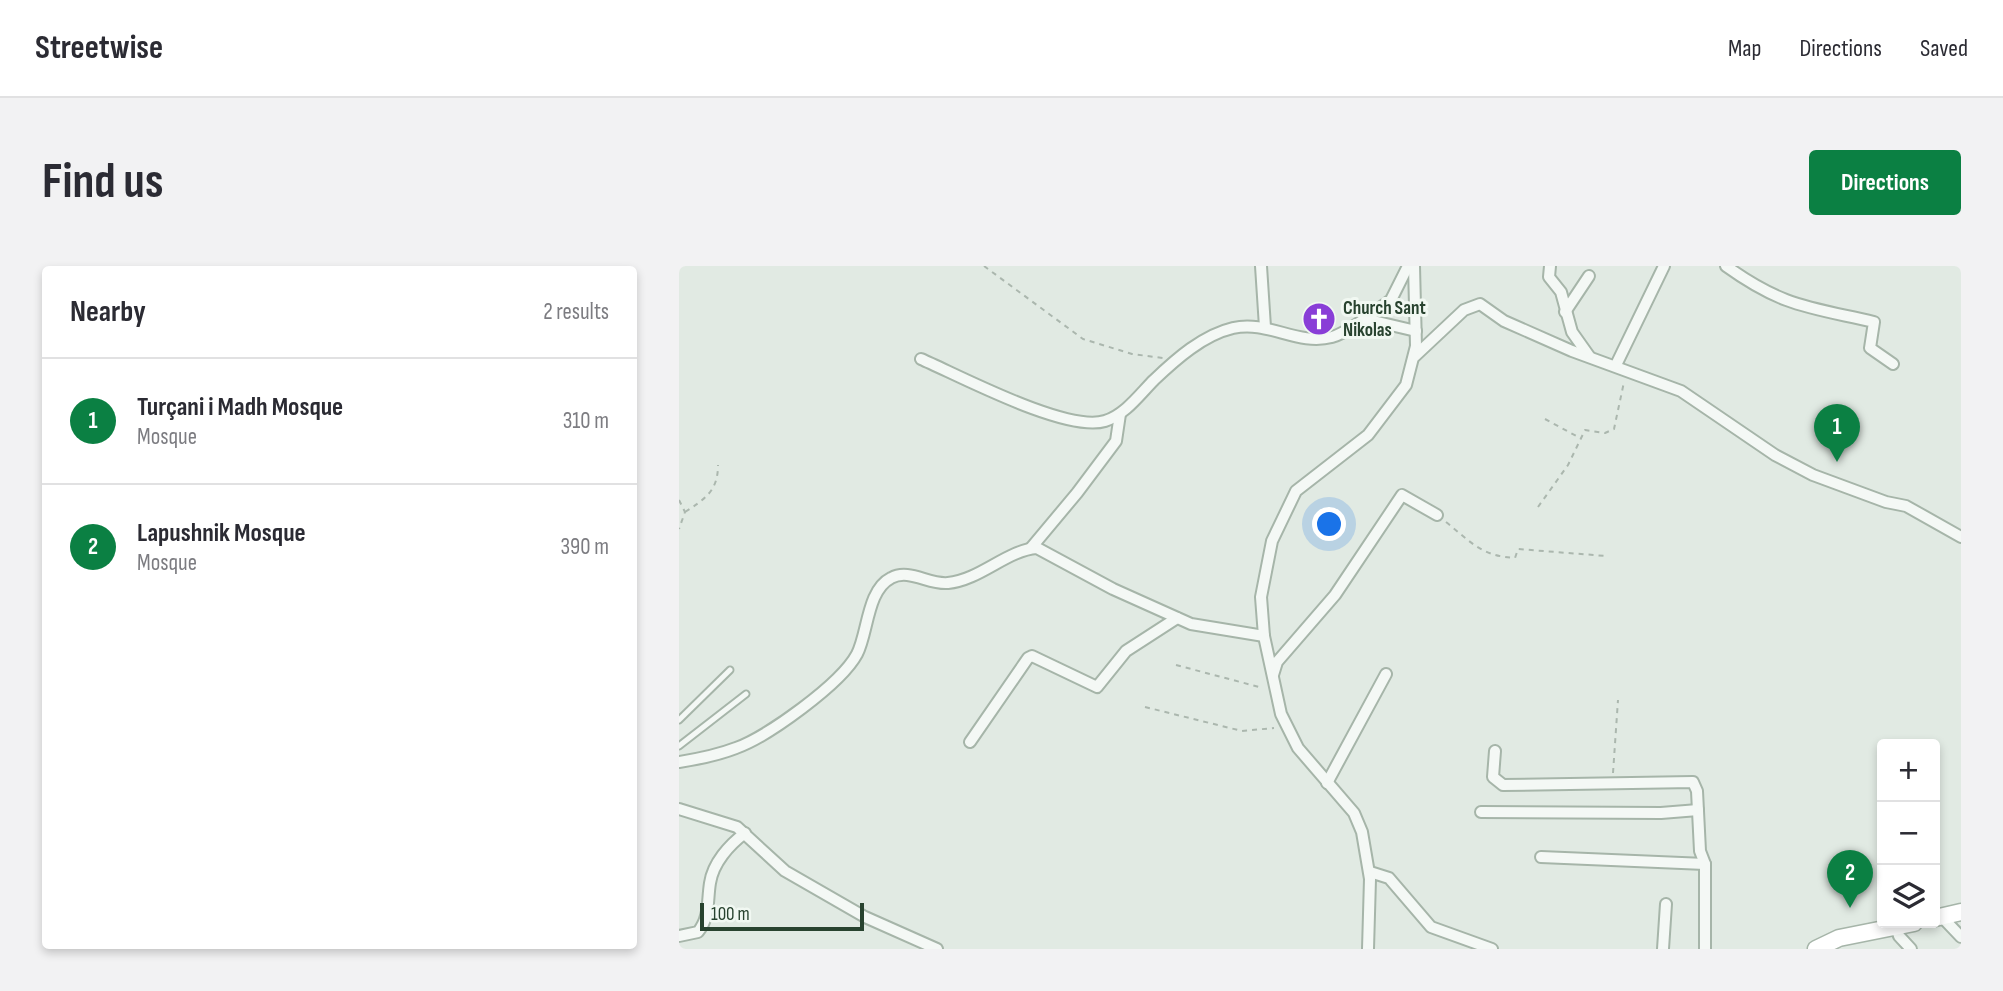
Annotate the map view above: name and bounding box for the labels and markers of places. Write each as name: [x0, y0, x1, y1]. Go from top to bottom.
place label: Church Sant Nikolas: [1343, 297, 1426, 342]
church icon: Church Sant Nikolas: [1300, 300, 1338, 338]
pin: 1: [1814, 404, 1860, 462]
pin: 2: [1827, 850, 1873, 908]

